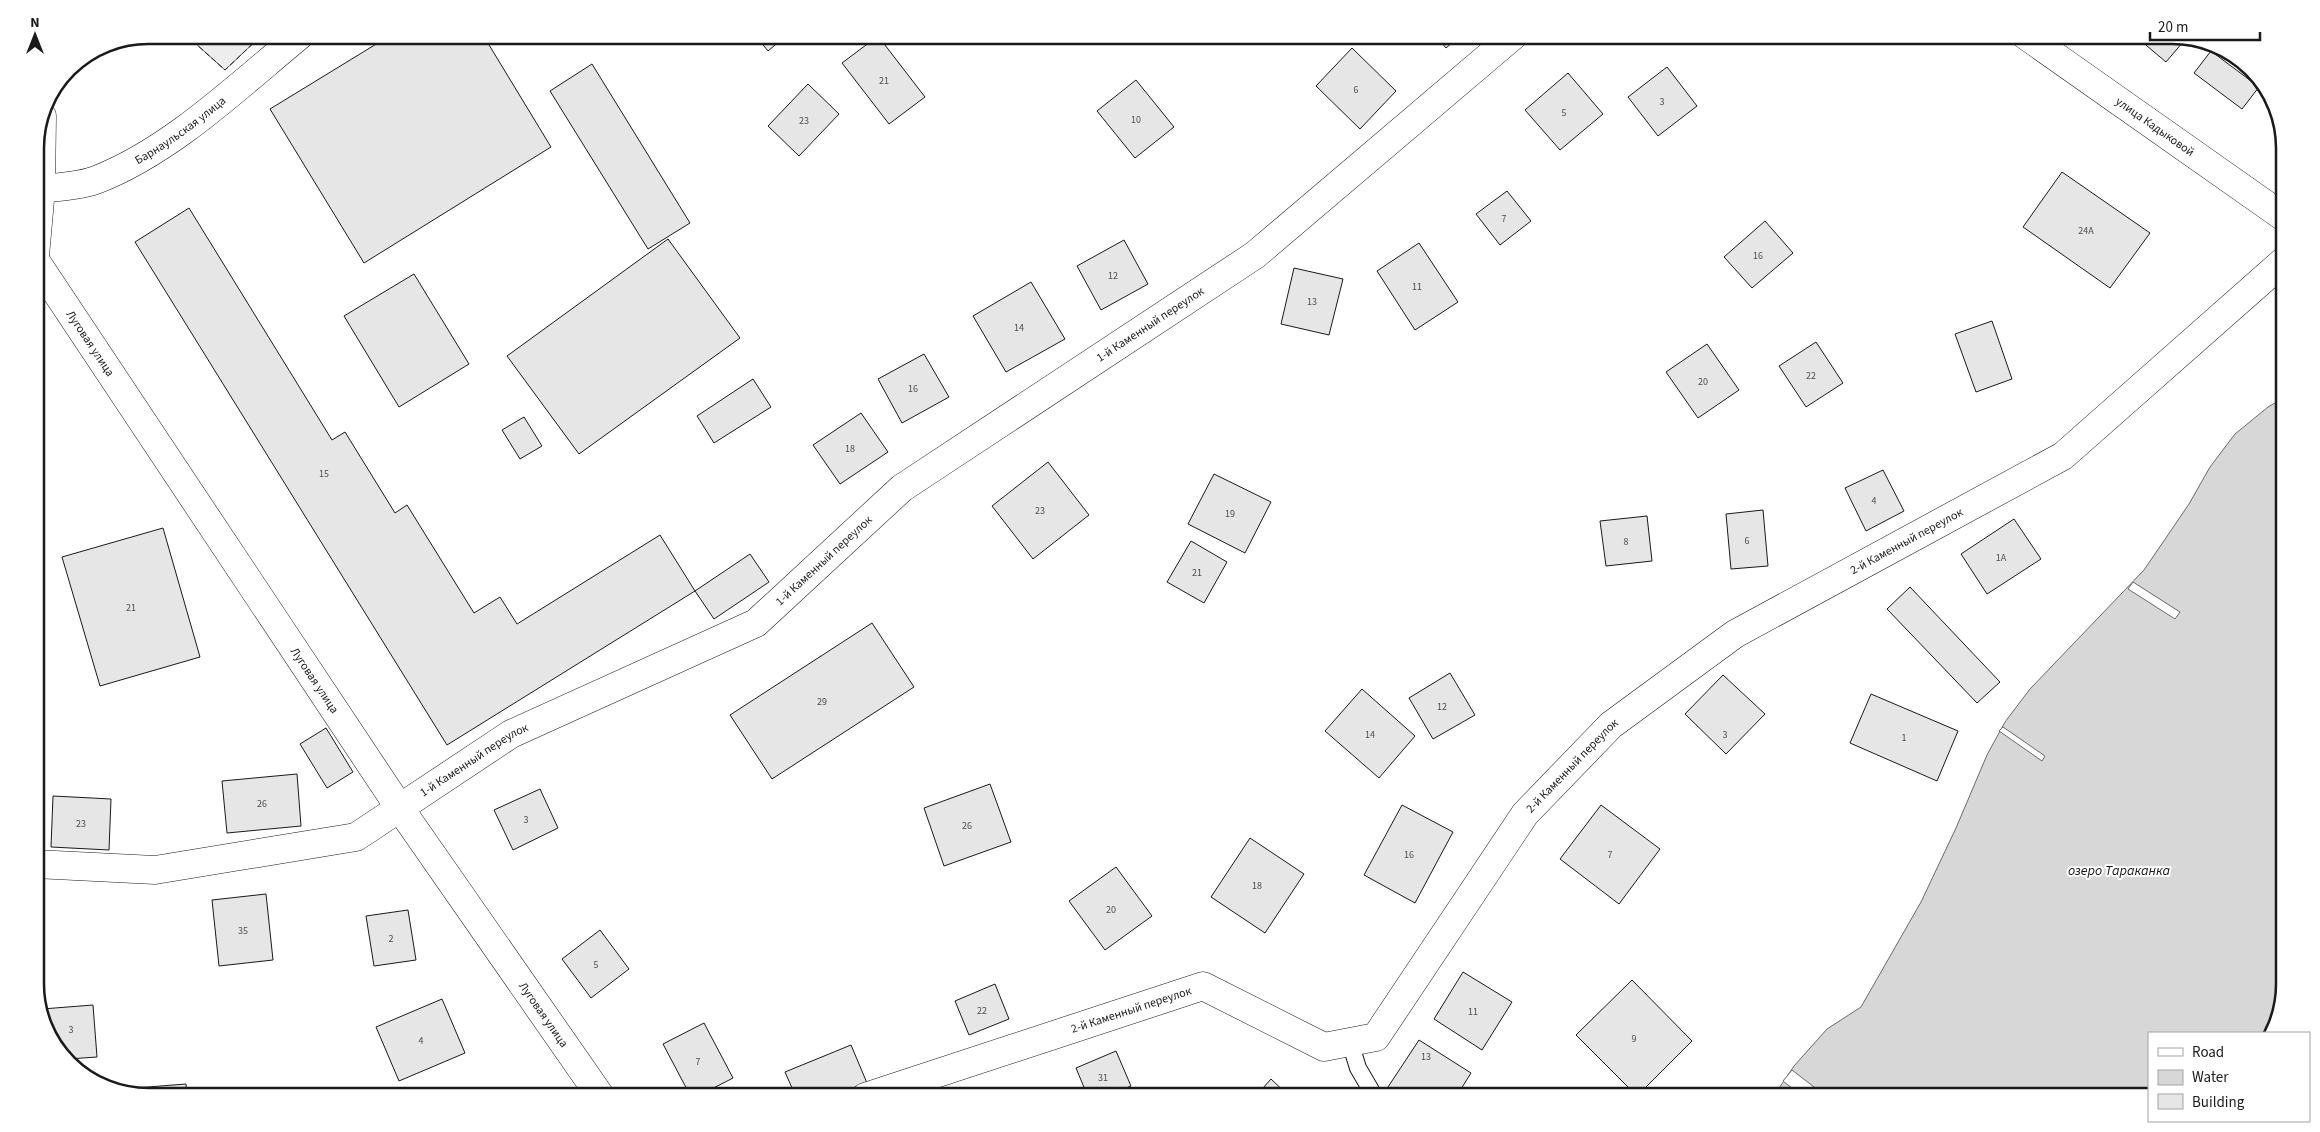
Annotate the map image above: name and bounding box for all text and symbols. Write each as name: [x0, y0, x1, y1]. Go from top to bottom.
north arrow: [10, 10, 60, 60]
scale bar: [2150, 10, 2260, 42]
text: N: [30, 13, 40, 33]
text: 20 m: [2158, 17, 2188, 38]
house number: 21: [879, 74, 889, 88]
house number: 6: [1354, 83, 1359, 97]
street label: Барнаульская улица: [132, 93, 230, 169]
street label: улица Кадыковой: [2112, 93, 2198, 161]
house number: 3: [1660, 95, 1665, 109]
house number: 5: [1562, 106, 1567, 120]
house number: 10: [1131, 113, 1141, 127]
house number: 23: [799, 114, 809, 128]
house number: 7: [1502, 212, 1507, 226]
house number: 24А: [2078, 224, 2094, 238]
house number: 16: [1753, 249, 1763, 263]
house number: 12: [1108, 269, 1118, 283]
house number: 11: [1412, 280, 1422, 294]
street label: 1-й Каменный переулок: [1093, 283, 1208, 366]
house number: 13: [1307, 295, 1317, 309]
street label: Луговая улица: [62, 307, 118, 380]
house number: 14: [1014, 321, 1024, 335]
house number: 22: [1806, 369, 1816, 383]
house number: 20: [1698, 375, 1708, 389]
house number: 16: [908, 382, 918, 396]
house number: 18: [845, 442, 855, 456]
house number: 15: [319, 467, 329, 481]
house number: 4: [1872, 494, 1877, 508]
house number: 23: [1035, 504, 1045, 518]
street label: 2-й Каменный переулок: [1847, 504, 1966, 579]
house number: 19: [1225, 507, 1235, 521]
street label: 1-й Каменный переулок: [772, 512, 876, 610]
house number: 6: [1745, 534, 1750, 548]
house number: 8: [1624, 535, 1629, 549]
house number: 1А: [1996, 551, 2007, 565]
house number: 21: [1192, 566, 1202, 580]
house number: 21: [126, 601, 136, 615]
street label: Луговая улица: [286, 644, 343, 717]
house number: 29: [817, 695, 827, 709]
house number: 12: [1437, 700, 1447, 714]
street label: 2-й Каменный переулок: [1522, 715, 1622, 817]
street label: 1-й Каменный переулок: [417, 719, 531, 801]
house number: 14: [1365, 728, 1375, 742]
house number: 3: [1723, 728, 1728, 742]
house number: 1: [1902, 731, 1907, 745]
house number: 26: [257, 797, 267, 811]
house number: 3: [524, 813, 529, 827]
house number: 23: [76, 817, 86, 831]
house number: 26: [962, 819, 972, 833]
house number: 16: [1404, 848, 1414, 862]
house number: 7: [1608, 848, 1613, 862]
water label: озеро Тараканка: [2068, 861, 2171, 881]
house number: 18: [1252, 879, 1262, 893]
house number: 20: [1106, 903, 1116, 917]
house number: 35: [238, 924, 248, 938]
house number: 2: [389, 932, 394, 946]
house number: 5: [594, 958, 599, 972]
street label: Луговая улица: [514, 979, 572, 1051]
street label: 2-й Каменный переулок: [1069, 982, 1194, 1038]
house number: 22: [977, 1004, 987, 1018]
house number: 11: [1468, 1005, 1478, 1019]
house number: 3: [69, 1023, 74, 1037]
house number: 9: [1632, 1032, 1637, 1046]
legend: [2148, 1032, 2310, 1122]
house number: 4: [419, 1034, 424, 1048]
text: Road: [2192, 1042, 2224, 1063]
house number: 13: [1421, 1050, 1431, 1064]
house number: 7: [696, 1055, 701, 1069]
text: Water: [2192, 1067, 2229, 1088]
house number: 31: [1098, 1071, 1108, 1085]
text: Building: [2192, 1092, 2245, 1113]

